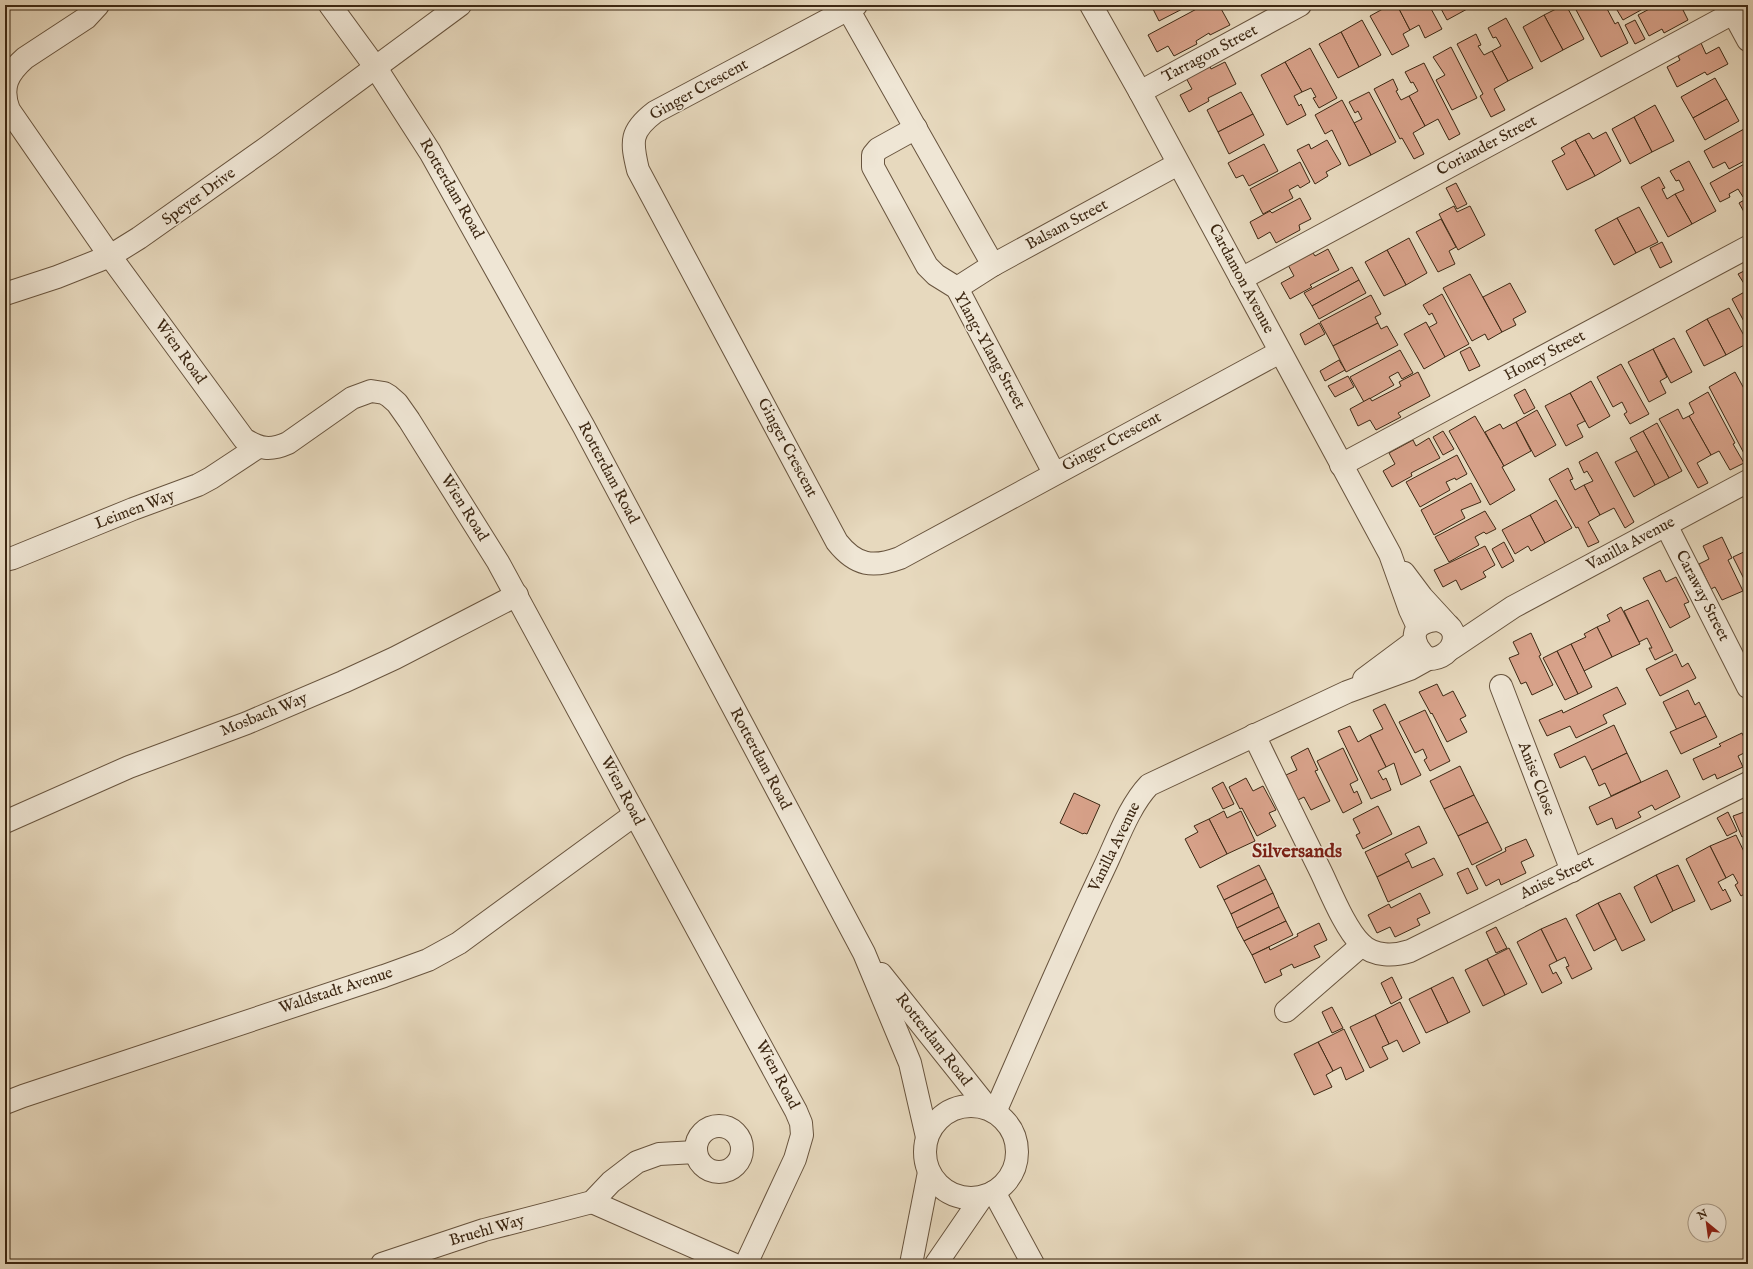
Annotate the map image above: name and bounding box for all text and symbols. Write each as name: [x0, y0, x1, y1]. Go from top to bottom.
street label: Tarragon Street: [1159, 20, 1261, 87]
street label: Ginger Crescent: [646, 55, 752, 125]
street label: Coriander Street: [1433, 111, 1541, 181]
street label: Rotterdam Road: [414, 135, 488, 243]
street label: Speyer Drive: [158, 164, 240, 230]
street label: Balsam Street: [1023, 195, 1112, 255]
street label: Cardamon Avenue: [1204, 221, 1278, 337]
street label: Ylang-Ylang Street: [949, 289, 1030, 413]
street label: Wien Road: [150, 316, 210, 389]
street label: Honey Street: [1501, 326, 1589, 386]
street label: Ginger Crescent: [753, 395, 822, 501]
street label: Ginger Crescent: [1059, 407, 1165, 476]
street label: Rotterdam Road: [573, 419, 643, 528]
street label: Wien Road: [436, 471, 493, 545]
street label: Leimen Way: [92, 486, 178, 534]
street label: Vanilla Avenue: [1582, 512, 1679, 576]
street label: Caraway Street: [1671, 547, 1734, 645]
street label: Mosbach Way: [217, 688, 311, 742]
street label: Rotterdam Road: [725, 705, 795, 814]
street label: Anise Close: [1512, 738, 1559, 819]
street label: Wien Road: [596, 753, 649, 829]
street label: Vanilla Avenue: [1084, 799, 1145, 896]
district label: Silversands: [1252, 839, 1342, 864]
street label: Anise Street: [1516, 851, 1598, 905]
street label: Waldstadt Avenue: [277, 963, 395, 1019]
street label: Rotterdam Road: [891, 990, 976, 1091]
street label: Wien Road: [751, 1037, 804, 1113]
north arrow: [1687, 1203, 1727, 1243]
text: N: [1694, 1206, 1711, 1224]
street label: Bruehl Way: [447, 1211, 527, 1251]

